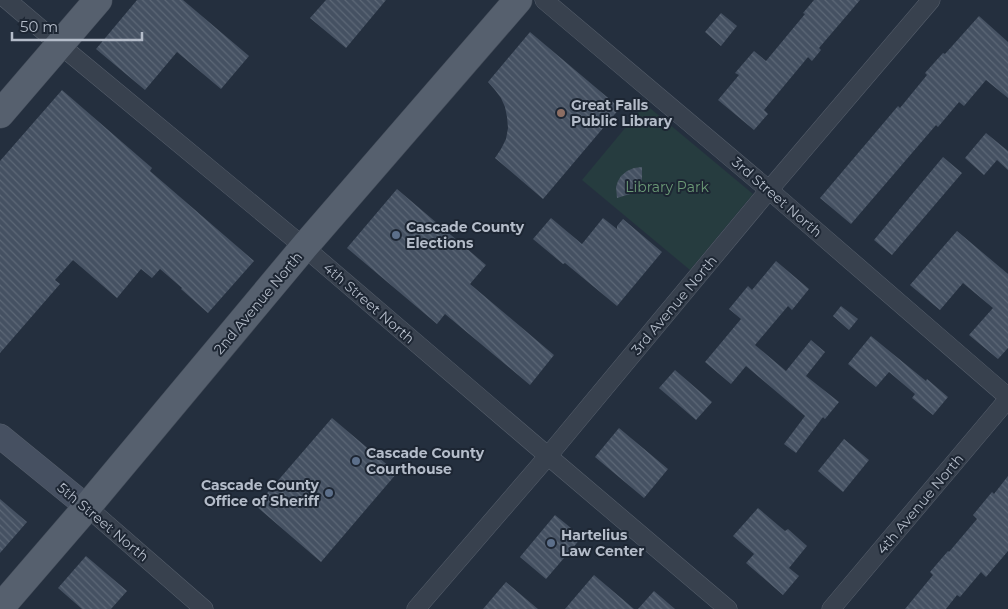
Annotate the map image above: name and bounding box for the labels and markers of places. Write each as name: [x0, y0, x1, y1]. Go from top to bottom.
place label: Great Falls Public Library: [571, 96, 673, 130]
marker: Great Falls Public Library: [555, 107, 567, 119]
place label: Cascade County Elections: [406, 218, 525, 252]
marker: Cascade County Elections: [390, 229, 402, 241]
place label: Cascade County Courthouse: [366, 444, 485, 478]
marker: Cascade County Courthouse: [350, 455, 362, 467]
place label: Cascade County Office of Sheriff: [201, 476, 320, 510]
marker: Cascade County Office of Sheriff: [323, 487, 335, 499]
place label: Hartelius Law Center: [561, 526, 644, 560]
marker: Hartelius Law Center: [545, 537, 557, 549]

